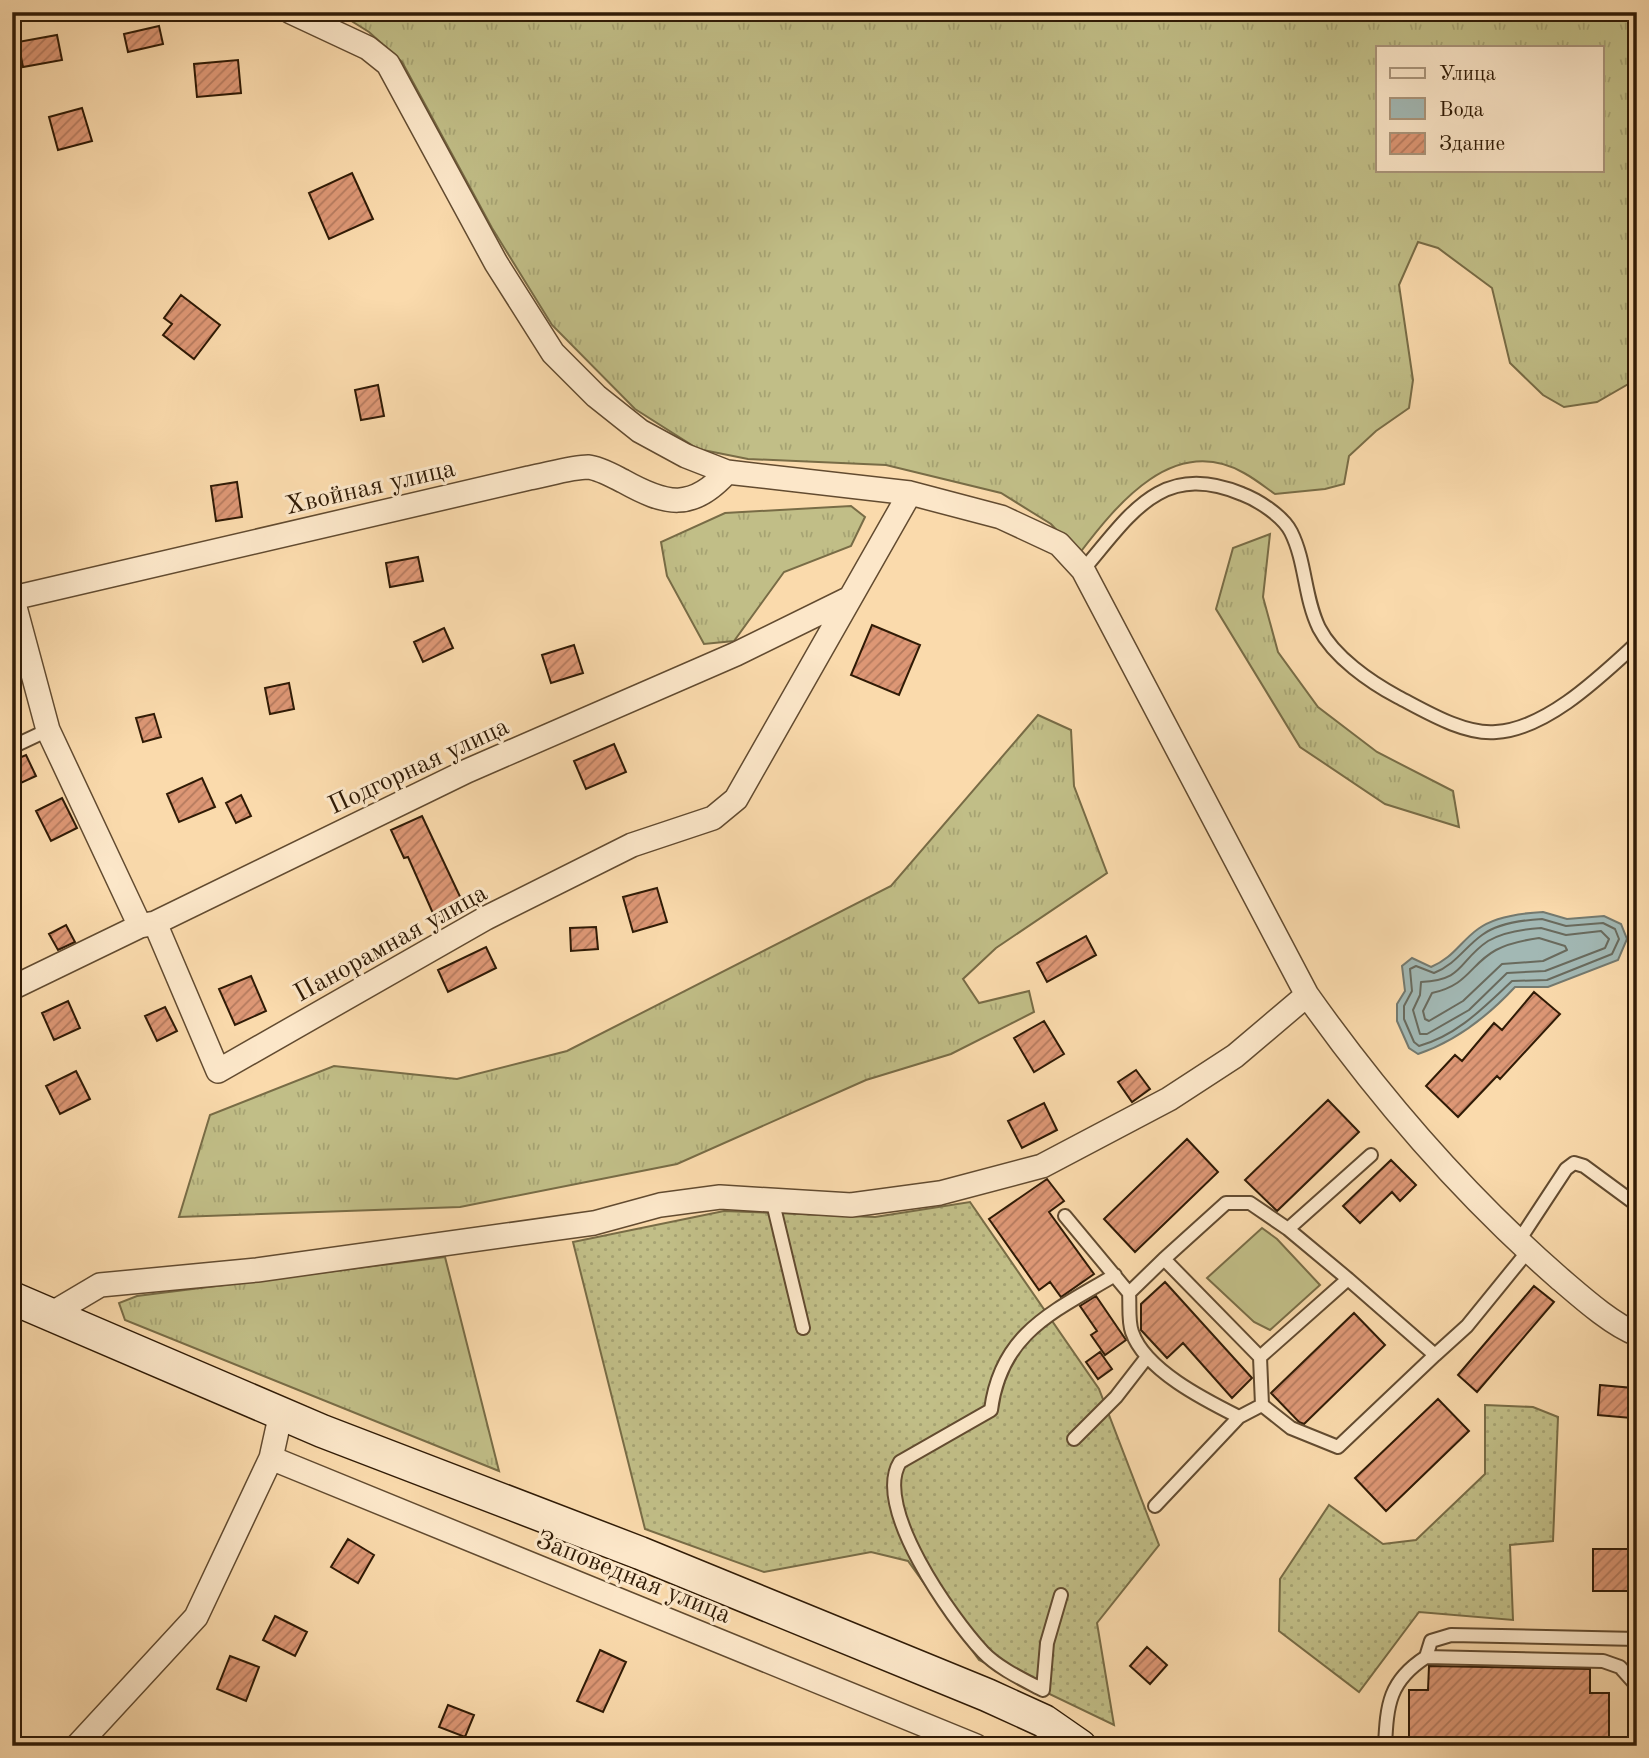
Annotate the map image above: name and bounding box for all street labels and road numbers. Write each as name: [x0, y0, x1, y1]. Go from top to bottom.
street label: Хвойная улица: [283, 456, 458, 520]
street label: Подгорная улица: [324, 714, 513, 820]
street label: Панорамная улица: [290, 880, 492, 1008]
street label: Заповедная улица: [532, 1527, 735, 1629]

